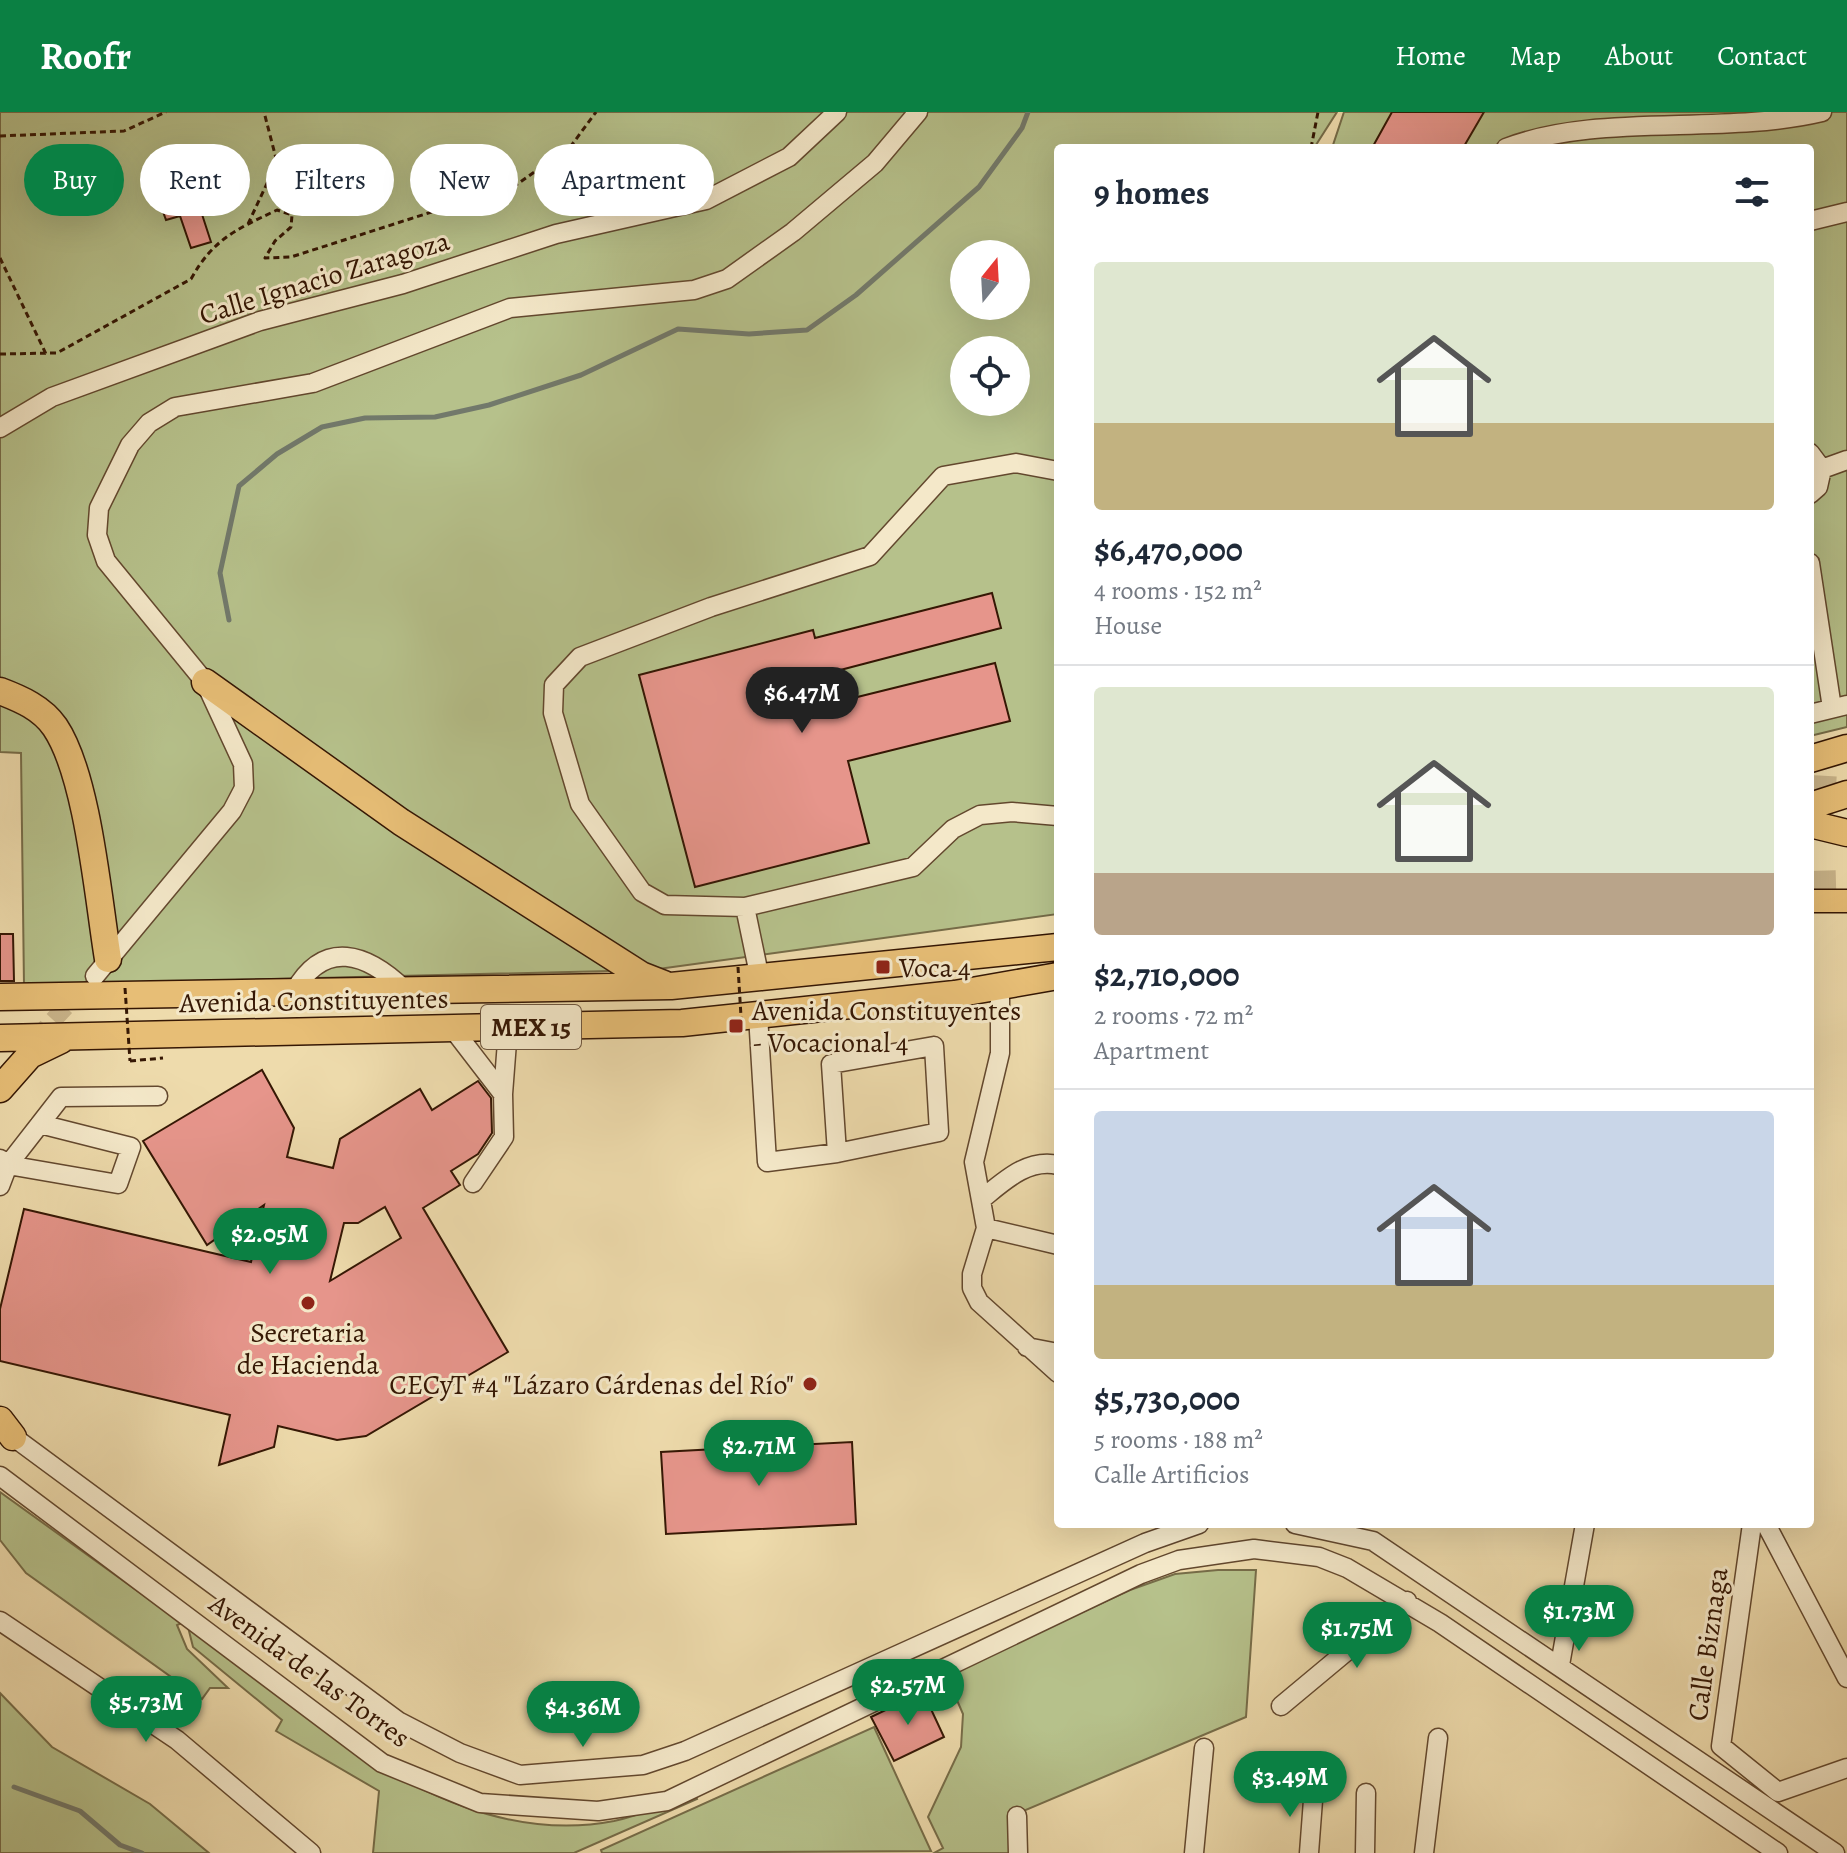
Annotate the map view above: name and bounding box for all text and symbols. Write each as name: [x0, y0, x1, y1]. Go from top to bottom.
text: Roofr: [40, 30, 131, 82]
text: Home: [1395, 37, 1466, 75]
text: Map: [1510, 37, 1561, 75]
text: About: [1605, 37, 1673, 75]
text: Contact: [1717, 37, 1807, 75]
chip: Buy: [24, 144, 124, 216]
chip: Rent: [140, 144, 250, 216]
chip: Filters: [266, 144, 394, 216]
chip: New: [410, 144, 518, 216]
chip: Apartment: [534, 144, 714, 216]
text: 9 homes: [1094, 169, 1210, 216]
icon: filters: [1730, 170, 1774, 214]
street label: Calle Ignacio Zaragoza: [194, 222, 454, 334]
north arrow: [950, 240, 1030, 320]
map controls: [950, 240, 1030, 416]
icon: home: [1362, 314, 1506, 458]
button: locate: [950, 336, 1030, 416]
text: $6,470,000: [1094, 526, 1243, 573]
text: 4 rooms · 152 m²: [1094, 573, 1262, 608]
text: House: [1094, 608, 1162, 643]
pin: $6.47M: [737, 667, 867, 735]
text: $6.47M: [764, 675, 840, 710]
icon: home: [1362, 739, 1506, 883]
place label: Voca 4: [898, 949, 971, 987]
text: $2,710,000: [1094, 951, 1240, 998]
marker: Voca 4: [874, 958, 892, 976]
street label: Avenida Constituyentes: [178, 980, 449, 1022]
place label: Avenida Constituyentes - Vocacional 4: [751, 992, 1021, 1062]
text: 2 rooms · 72 m²: [1094, 998, 1253, 1033]
road number: MEX 15: [481, 1005, 581, 1049]
marker: Avenida Constituyentes - Vocacional 4: [727, 1017, 745, 1035]
text: Apartment: [1094, 1033, 1209, 1068]
icon: home: [1362, 1163, 1506, 1307]
pin: $2.05M: [205, 1208, 335, 1276]
text: $2.05M: [231, 1216, 309, 1251]
marker: Secretaria de Hacienda: [299, 1294, 317, 1312]
place label: Secretaria de Hacienda: [237, 1314, 379, 1384]
place label: CECyT #4 "Lázaro Cárdenas del Río": [389, 1366, 794, 1404]
marker: CECyT #4 "Lázaro Cárdenas del Río": [801, 1375, 819, 1393]
text: $5,730,000: [1094, 1375, 1240, 1422]
pin: $2.71M: [694, 1420, 824, 1488]
text: 5 rooms · 188 m²: [1094, 1422, 1263, 1457]
text: $2.71M: [722, 1428, 796, 1463]
text: Calle Artificios: [1094, 1457, 1249, 1492]
street label: Calle Biznaga: [1678, 1565, 1738, 1723]
street label: Avenida de las Torres: [201, 1584, 417, 1757]
pin: $1.73M: [1514, 1585, 1644, 1653]
text: $1.73M: [1543, 1593, 1615, 1628]
pin: $1.75M: [1292, 1602, 1422, 1670]
text: $1.75M: [1321, 1610, 1393, 1645]
pin: $2.57M: [843, 1659, 973, 1727]
text: $2.57M: [870, 1667, 946, 1702]
pin: $5.73M: [81, 1676, 211, 1744]
pin: $4.36M: [518, 1681, 648, 1749]
text: $5.73M: [109, 1684, 183, 1719]
text: $4.36M: [545, 1689, 621, 1724]
pin: $3.49M: [1225, 1751, 1355, 1819]
text: $3.49M: [1252, 1759, 1328, 1794]

